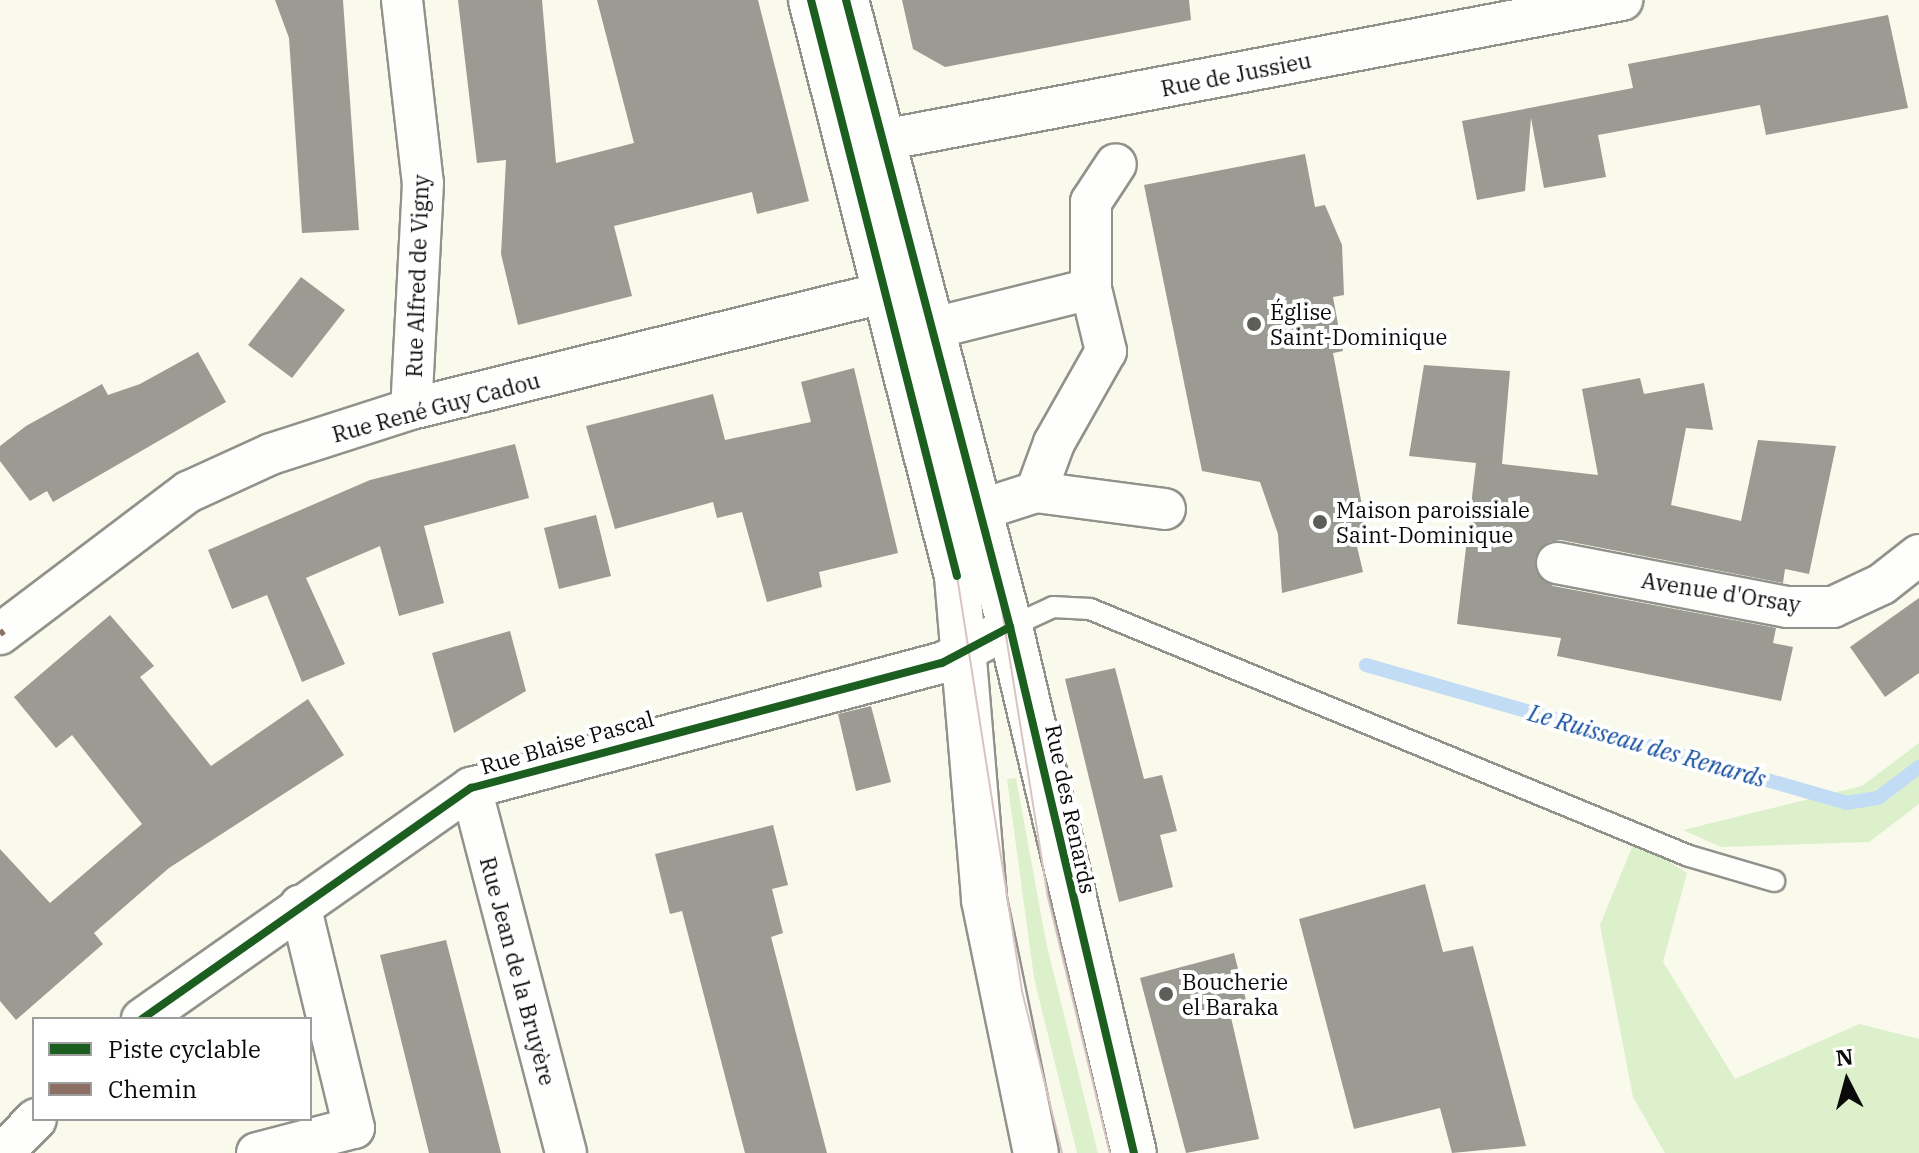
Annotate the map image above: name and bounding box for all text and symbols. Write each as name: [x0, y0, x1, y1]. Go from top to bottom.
street label: Rue de Jussieu: [1159, 46, 1313, 102]
street label: Rue Alfred de Vigny: [400, 174, 434, 378]
place label: Église Saint-Dominique: [1270, 298, 1447, 350]
marker: Église Saint-Dominique: [1245, 315, 1263, 333]
street label: Rue René Guy Cadou: [329, 367, 543, 447]
place label: Maison paroissiale Saint-Dominique: [1336, 496, 1530, 548]
marker: Maison paroissiale Saint-Dominique: [1311, 513, 1329, 531]
street label: Avenue d'Orsay: [1640, 566, 1802, 618]
water label: Le Ruisseau des Renards: [1525, 698, 1769, 794]
street label: Rue Blaise Pascal: [477, 705, 657, 779]
street label: Rue des Renards: [1040, 722, 1102, 896]
street label: Rue Jean de la Bruyère: [475, 854, 561, 1088]
place label: Boucherie el Baraka: [1182, 968, 1288, 1020]
marker: Boucherie el Baraka: [1157, 985, 1175, 1003]
legend: [32, 1017, 312, 1121]
text: Piste cyclable: [108, 1033, 261, 1065]
north arrow: [1807, 1041, 1887, 1121]
text: N: [1834, 1041, 1855, 1072]
text: Chemin: [108, 1073, 197, 1105]

